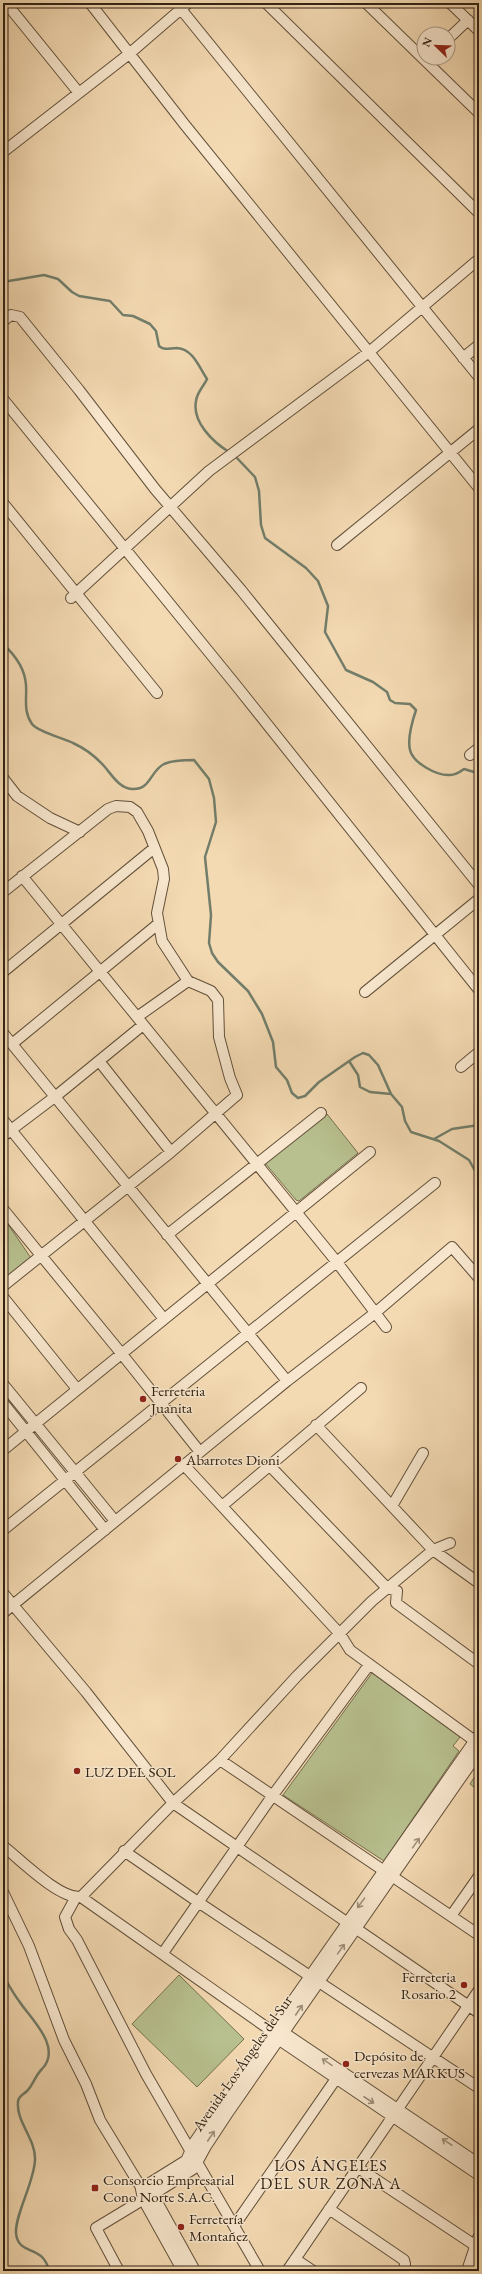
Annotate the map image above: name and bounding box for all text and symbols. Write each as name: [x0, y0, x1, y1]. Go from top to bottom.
north arrow: [416, 26, 456, 66]
text: N: [419, 35, 435, 49]
place label: Ferreteria Juanita: [149, 1381, 205, 1417]
marker: Ferreteria Juanita: [138, 1394, 148, 1404]
place label: Abarrotes Dioni: [185, 1450, 280, 1469]
marker: Abarrotes Dioni: [173, 1454, 183, 1464]
place label: LUZ DEL SOL: [85, 1762, 176, 1781]
marker: LUZ DEL SOL: [72, 1766, 82, 1776]
one-way arrow: [412, 1837, 420, 1848]
one-way arrow: [357, 1897, 366, 1908]
one-way arrow: [337, 1944, 345, 1955]
place label: Ferreteria Rosario 2: [401, 1967, 457, 2003]
marker: Ferreteria Rosario 2: [459, 1980, 469, 1990]
street label: Avenida Los Ángeles del Sur: [187, 1991, 296, 2135]
one-way arrow: [295, 2005, 303, 2016]
place label: Depósito de cervezas MARKUS: [354, 2046, 465, 2082]
one-way arrow: [321, 2057, 333, 2065]
marker: Depósito de cervezas MARKUS: [341, 2059, 351, 2069]
one-way arrow: [363, 2096, 374, 2104]
one-way arrow: [207, 2131, 215, 2142]
one-way arrow: [441, 2138, 452, 2146]
district label: LOS ÁNGELES DEL SUR ZONA A: [260, 2155, 402, 2194]
place label: Consorcio Empresarial Cono Norte S.A.C.: [103, 2170, 235, 2206]
marker: Consorcio Empresarial Cono Norte S.A.C.: [90, 2183, 100, 2193]
place label: Ferretería Montañez: [189, 2209, 248, 2245]
marker: Ferretería Montañez: [176, 2222, 186, 2232]

